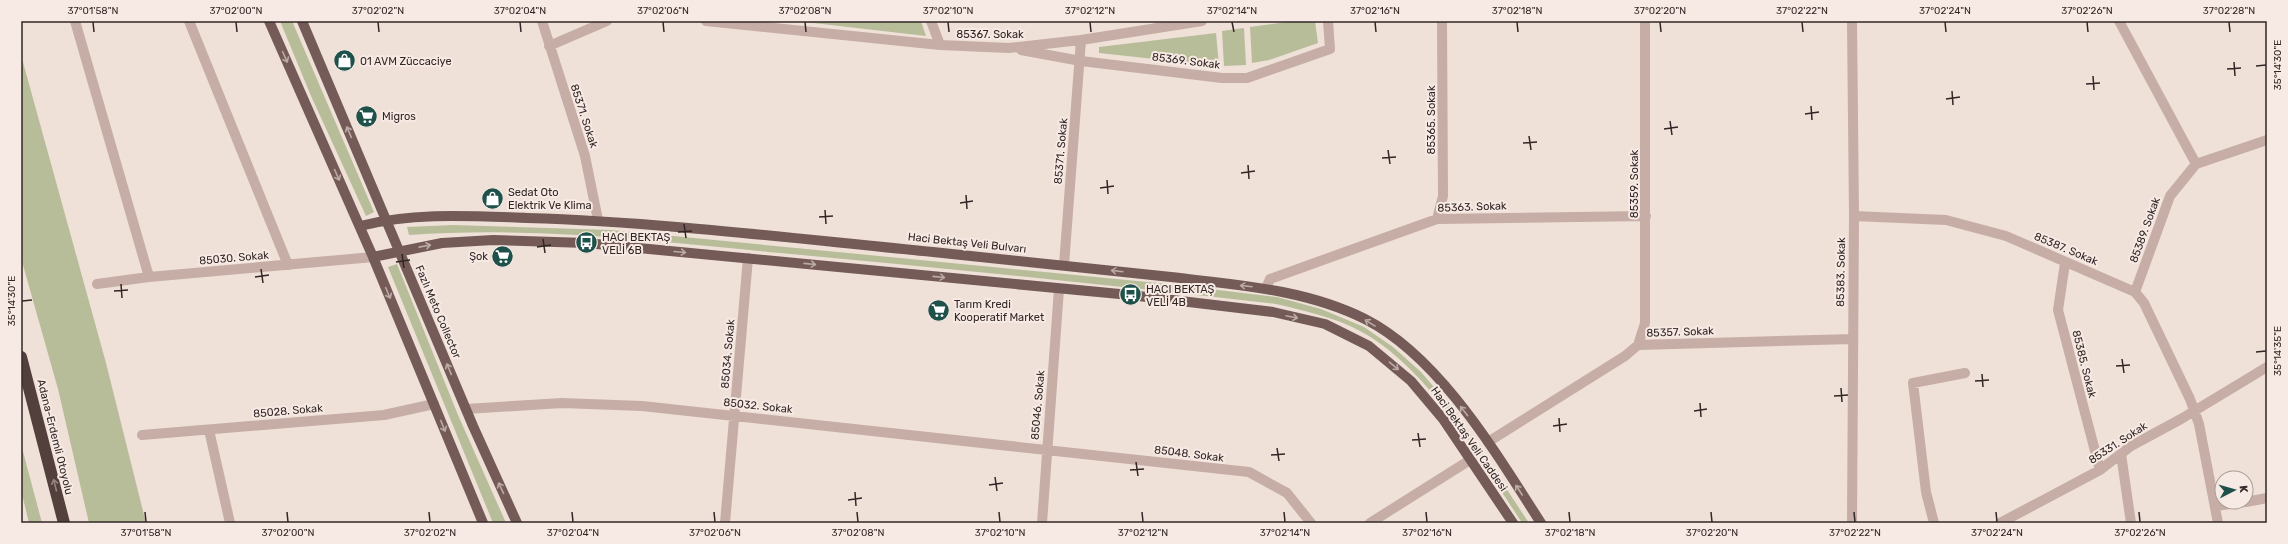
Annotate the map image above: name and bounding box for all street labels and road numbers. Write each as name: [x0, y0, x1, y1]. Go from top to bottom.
street label: 85367. Sokak: [956, 28, 1024, 41]
street label: 85369. Sokak: [1151, 50, 1221, 72]
street label: 85371. Sokak: [568, 82, 601, 150]
street label: 85365. Sokak: [1425, 85, 1438, 155]
street label: 85371. Sokak: [1052, 117, 1070, 185]
street label: 85359. Sokak: [1628, 149, 1641, 218]
street label: 85389. Sokak: [2127, 195, 2163, 265]
street label: 85363. Sokak: [1437, 199, 1507, 215]
street label: Haci Bektaş Veli Bulvarı: [907, 230, 1027, 256]
street label: 85387. Sokak: [2032, 230, 2100, 268]
street label: 85383. Sokak: [1834, 237, 1848, 307]
street label: 85030. Sokak: [199, 248, 270, 268]
street label: Fazlı Meto Collector: [412, 263, 464, 361]
street label: 85034. Sokak: [718, 318, 738, 389]
street label: 85357. Sokak: [1646, 324, 1714, 340]
street label: 85385. Sokak: [2069, 329, 2099, 400]
street label: 85046. Sokak: [1028, 369, 1048, 440]
street label: Adana-Erdemli Otoyolu: [34, 378, 76, 496]
street label: Haci Bektaş Veli Caddesi: [1428, 384, 1510, 494]
street label: 85032. Sokak: [723, 396, 794, 416]
street label: 85028. Sokak: [253, 401, 324, 421]
street label: 85331. Sokak: [2086, 419, 2150, 467]
street label: 85048. Sokak: [1153, 443, 1225, 465]

